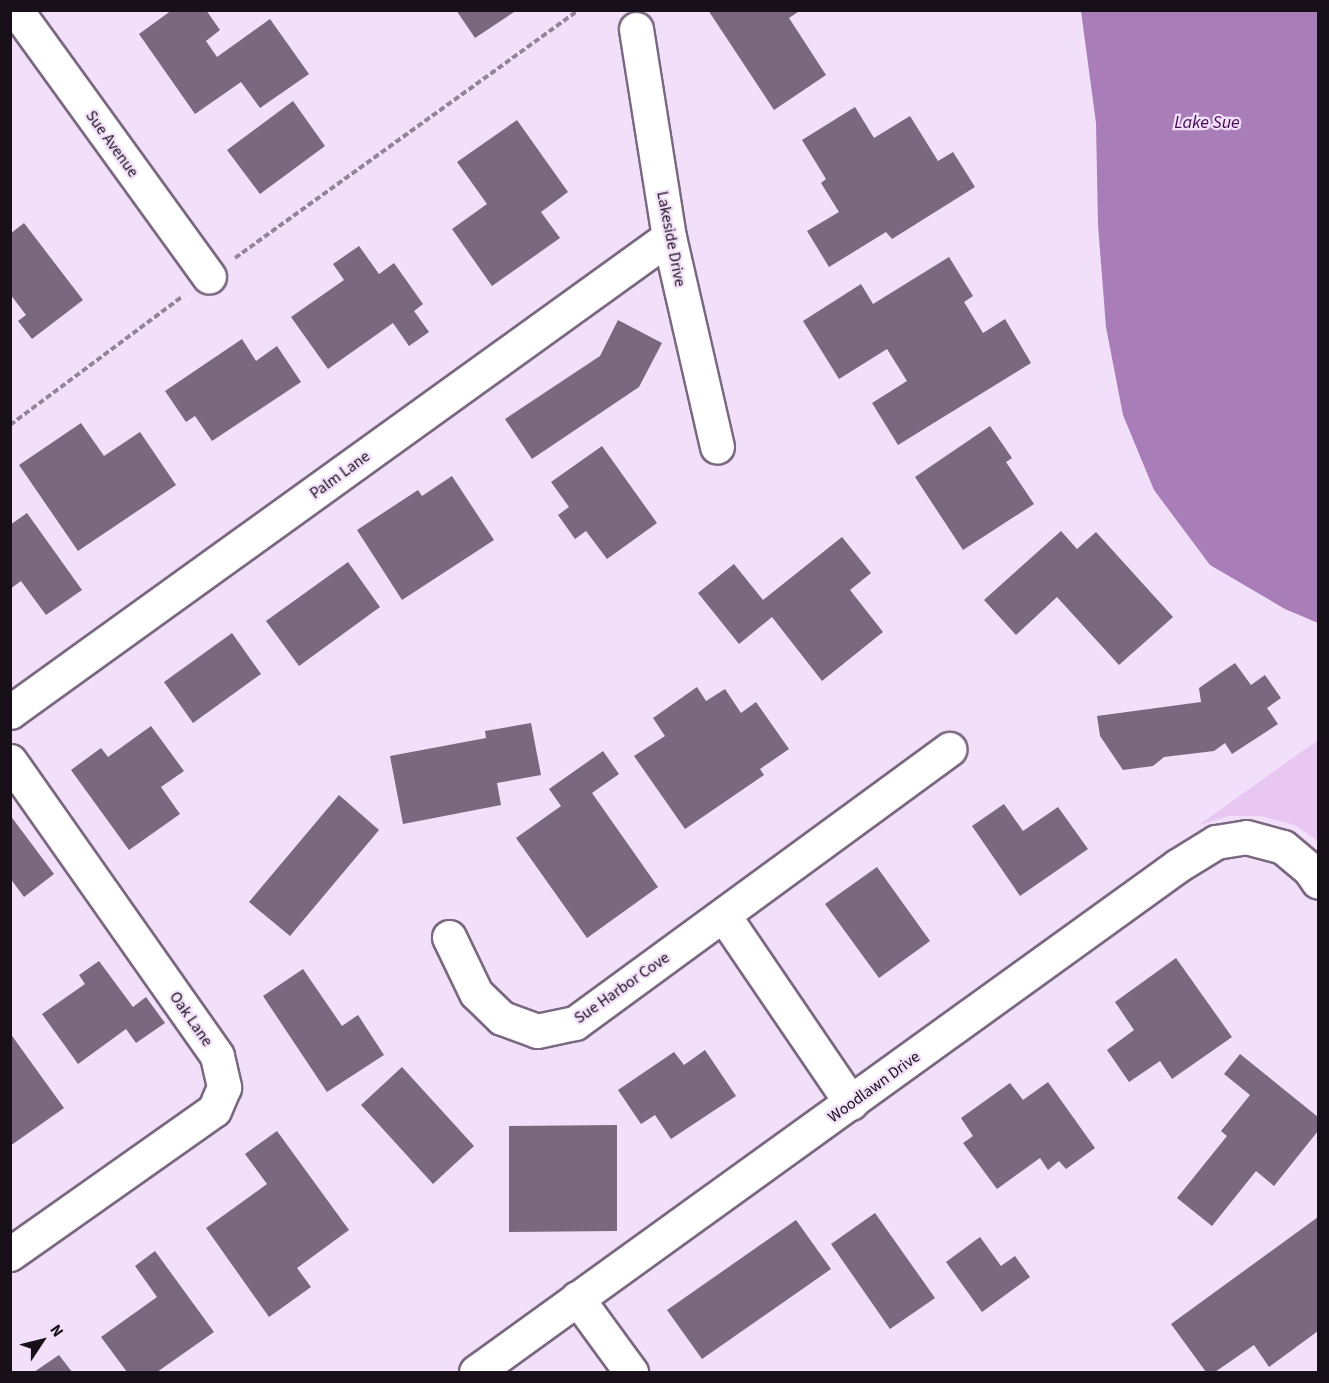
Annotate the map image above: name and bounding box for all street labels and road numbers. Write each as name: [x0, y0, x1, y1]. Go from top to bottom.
street label: Sue Avenue: [81, 107, 143, 181]
street label: Lakeside Drive: [652, 190, 690, 288]
street label: Palm Lane: [306, 447, 374, 503]
street label: Sue Harbor Cove: [571, 948, 673, 1028]
street label: Oak Lane: [165, 988, 217, 1050]
street label: Woodlawn Drive: [824, 1047, 924, 1127]

